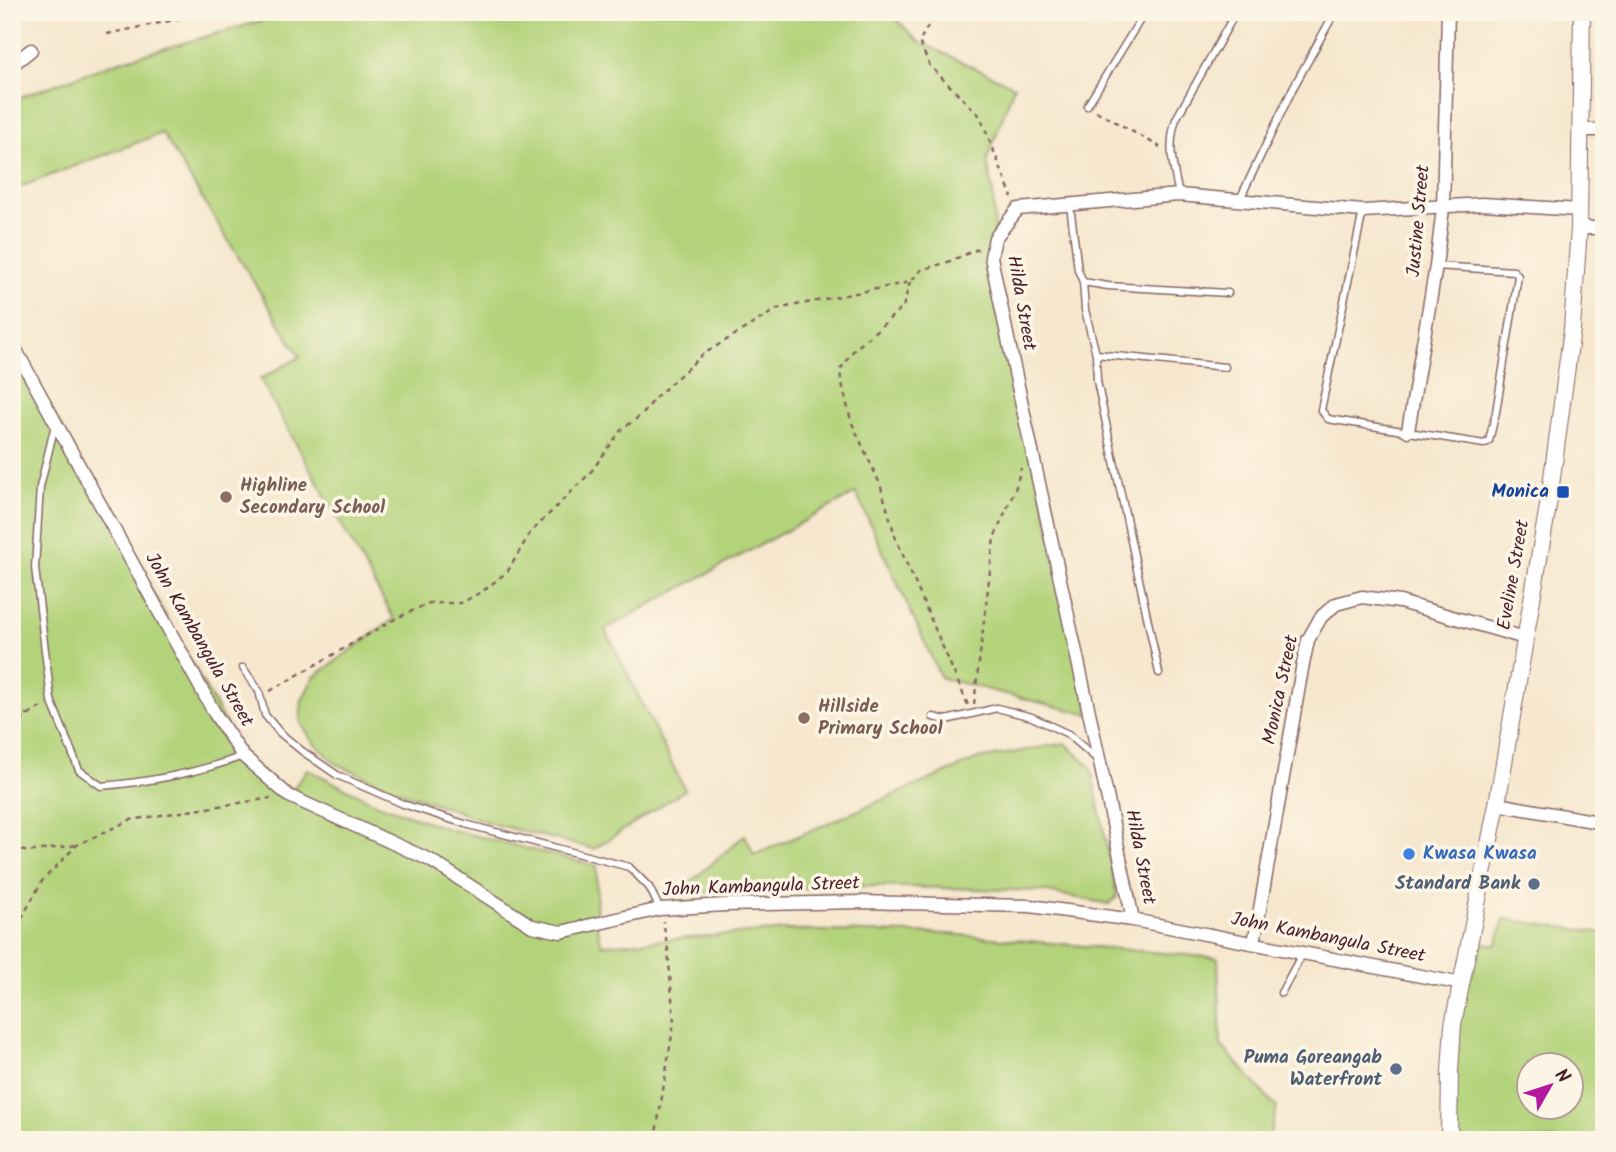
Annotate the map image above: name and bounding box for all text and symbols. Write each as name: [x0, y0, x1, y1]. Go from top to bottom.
street label: Justine Street: [1399, 163, 1439, 278]
street label: Hilda Street: [998, 253, 1044, 354]
place label: Highline Secondary School: [240, 471, 386, 523]
place label: Monica: [1492, 477, 1549, 507]
marker: Monica: [1555, 484, 1571, 500]
marker: Highline Secondary School: [218, 489, 234, 505]
street label: Eveline Street: [1490, 517, 1539, 632]
street label: John Kambangula Street: [137, 547, 262, 733]
street label: Monica Street: [1255, 632, 1307, 748]
place label: Hillside Primary School: [818, 692, 943, 744]
marker: Hillside Primary School: [796, 710, 812, 726]
street label: Hilda Street: [1116, 807, 1164, 908]
place label: Kwasa Kwasa: [1423, 839, 1537, 869]
marker: Kwasa Kwasa: [1401, 846, 1417, 862]
street label: John Kambangula Street: [662, 869, 861, 905]
place label: Standard Bank: [1395, 869, 1521, 899]
marker: Standard Bank: [1526, 876, 1542, 892]
street label: John Kambangula Street: [1228, 904, 1428, 972]
place label: Puma Goreangab Waterfront: [1244, 1043, 1382, 1095]
north arrow: [1514, 1050, 1584, 1120]
marker: Puma Goreangab Waterfront: [1388, 1061, 1404, 1077]
text: N: [1546, 1062, 1577, 1091]

